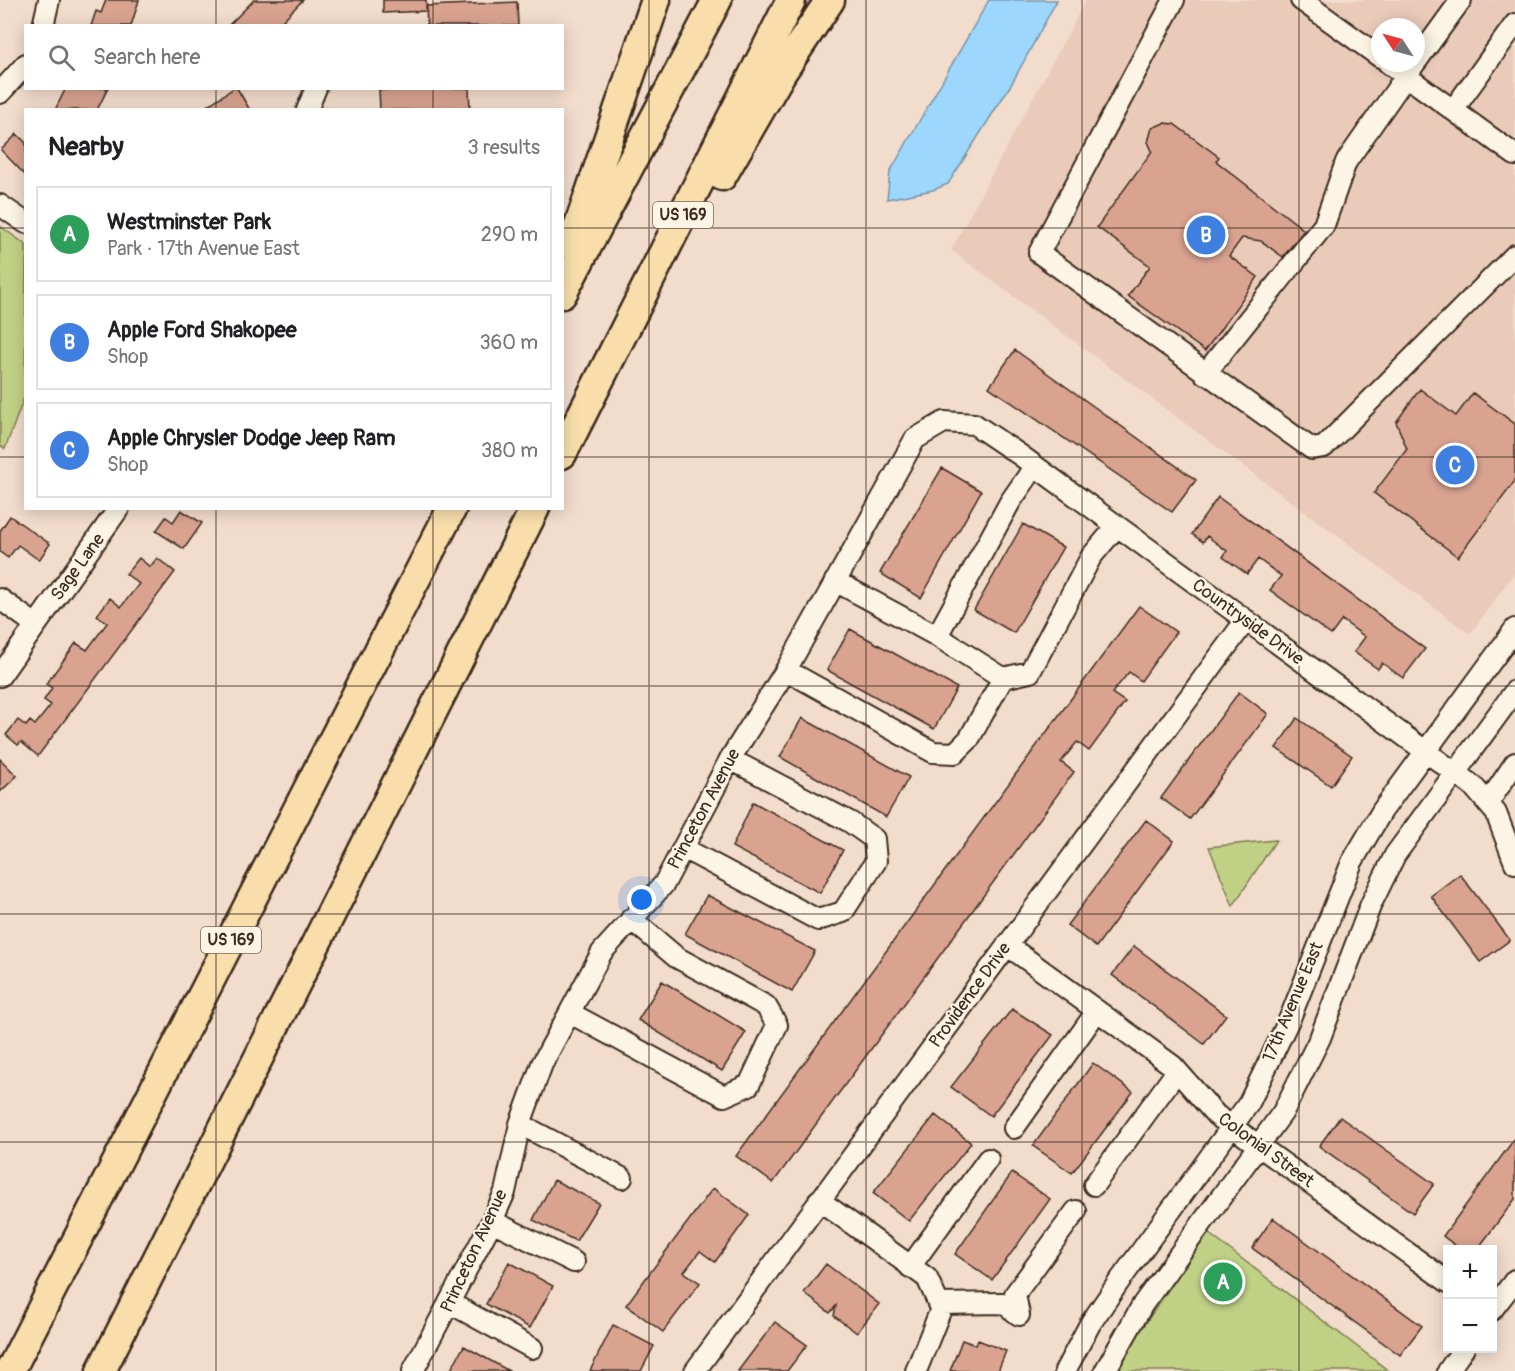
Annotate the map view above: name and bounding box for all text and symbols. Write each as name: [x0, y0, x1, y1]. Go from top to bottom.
north arrow: [1371, 18, 1425, 72]
search box: [24, 24, 564, 90]
icon: search: [45, 41, 78, 74]
text: Search here: [93, 43, 200, 71]
text: Nearby: [48, 131, 124, 163]
text: 3 results: [468, 135, 540, 160]
road number: US 169: [653, 202, 713, 228]
text: Westminster Park: [107, 208, 271, 236]
pin: B: [1186, 212, 1226, 258]
text: A: [63, 222, 76, 247]
text: 290 m: [481, 222, 538, 247]
text: Park · 17th Avenue East: [107, 236, 300, 261]
text: Apple Ford Shakopee: [107, 316, 297, 344]
text: B: [64, 330, 75, 355]
text: 360 m: [479, 330, 538, 355]
text: Shop: [107, 344, 148, 369]
text: Apple Chrysler Dodge Jeep Ram: [107, 424, 395, 452]
text: C: [63, 438, 76, 463]
text: 380 m: [481, 438, 538, 463]
pin: C: [1436, 442, 1474, 488]
text: Shop: [107, 452, 148, 477]
street label: Sage Lane: [46, 529, 110, 605]
street label: Countryside Drive: [1188, 574, 1309, 670]
street label: Princeton Avenue: [663, 745, 746, 873]
your location: [627, 885, 656, 914]
road number: US 169: [201, 927, 261, 953]
street label: Providence Drive: [924, 938, 1016, 1052]
street label: 17th Avenue East: [1257, 938, 1329, 1066]
street label: Colonial Street: [1213, 1107, 1319, 1193]
street label: Princeton Avenue: [435, 1186, 513, 1316]
map controls: [1443, 1245, 1497, 1353]
button: +: [1443, 1245, 1497, 1299]
pin: A: [1204, 1260, 1242, 1304]
button: −: [1443, 1299, 1497, 1353]

